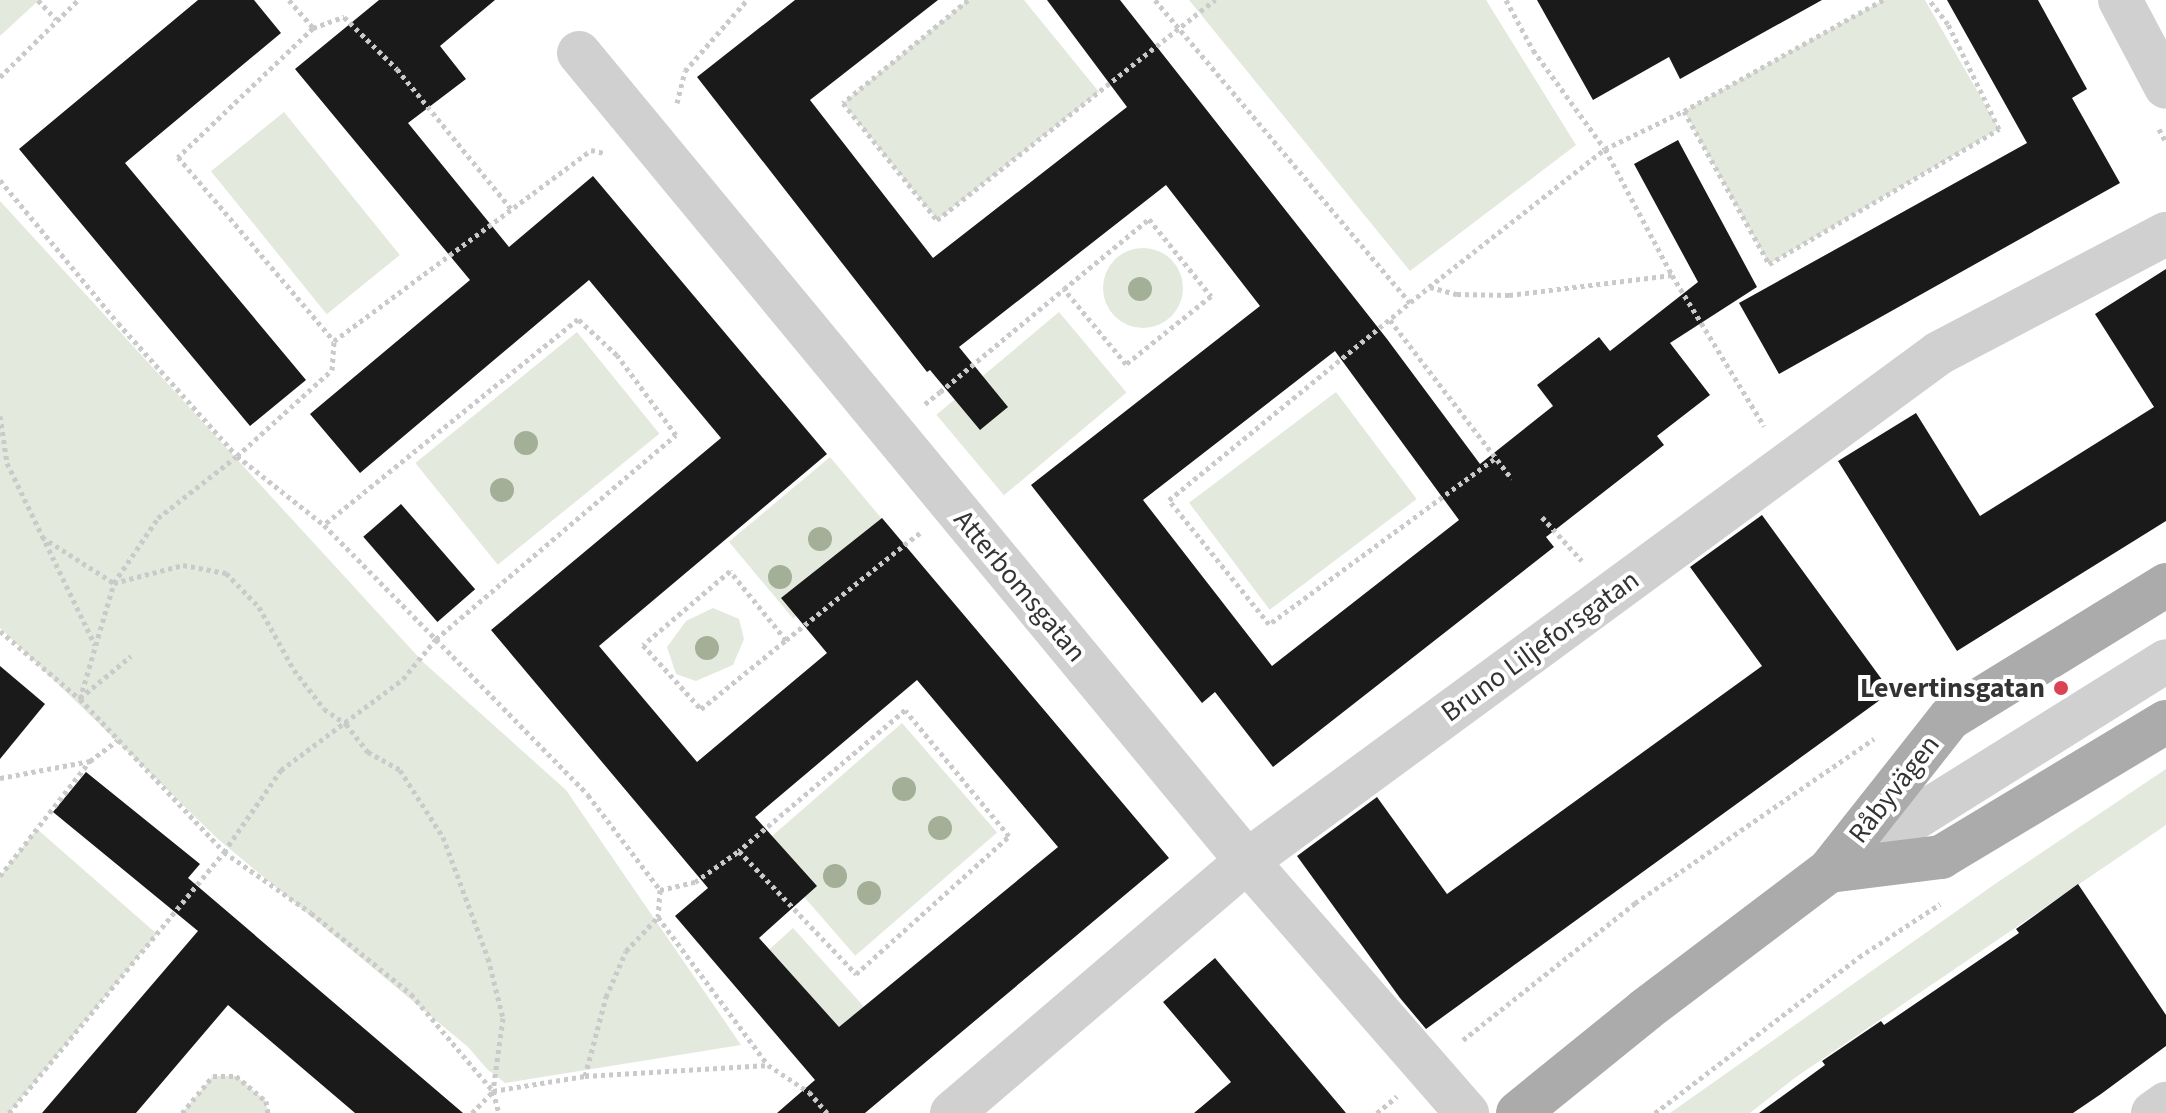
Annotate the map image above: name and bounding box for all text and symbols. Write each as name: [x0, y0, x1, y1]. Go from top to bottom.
street label: Atterbomsgatan: [947, 503, 1093, 669]
street label: Bruno Liljeforsgatan: [1435, 563, 1645, 729]
place label: Levertinsgatan: [1860, 671, 2045, 705]
marker: Levertinsgatan: [2052, 679, 2070, 697]
street label: Råbyvägen: [1841, 728, 1947, 850]

